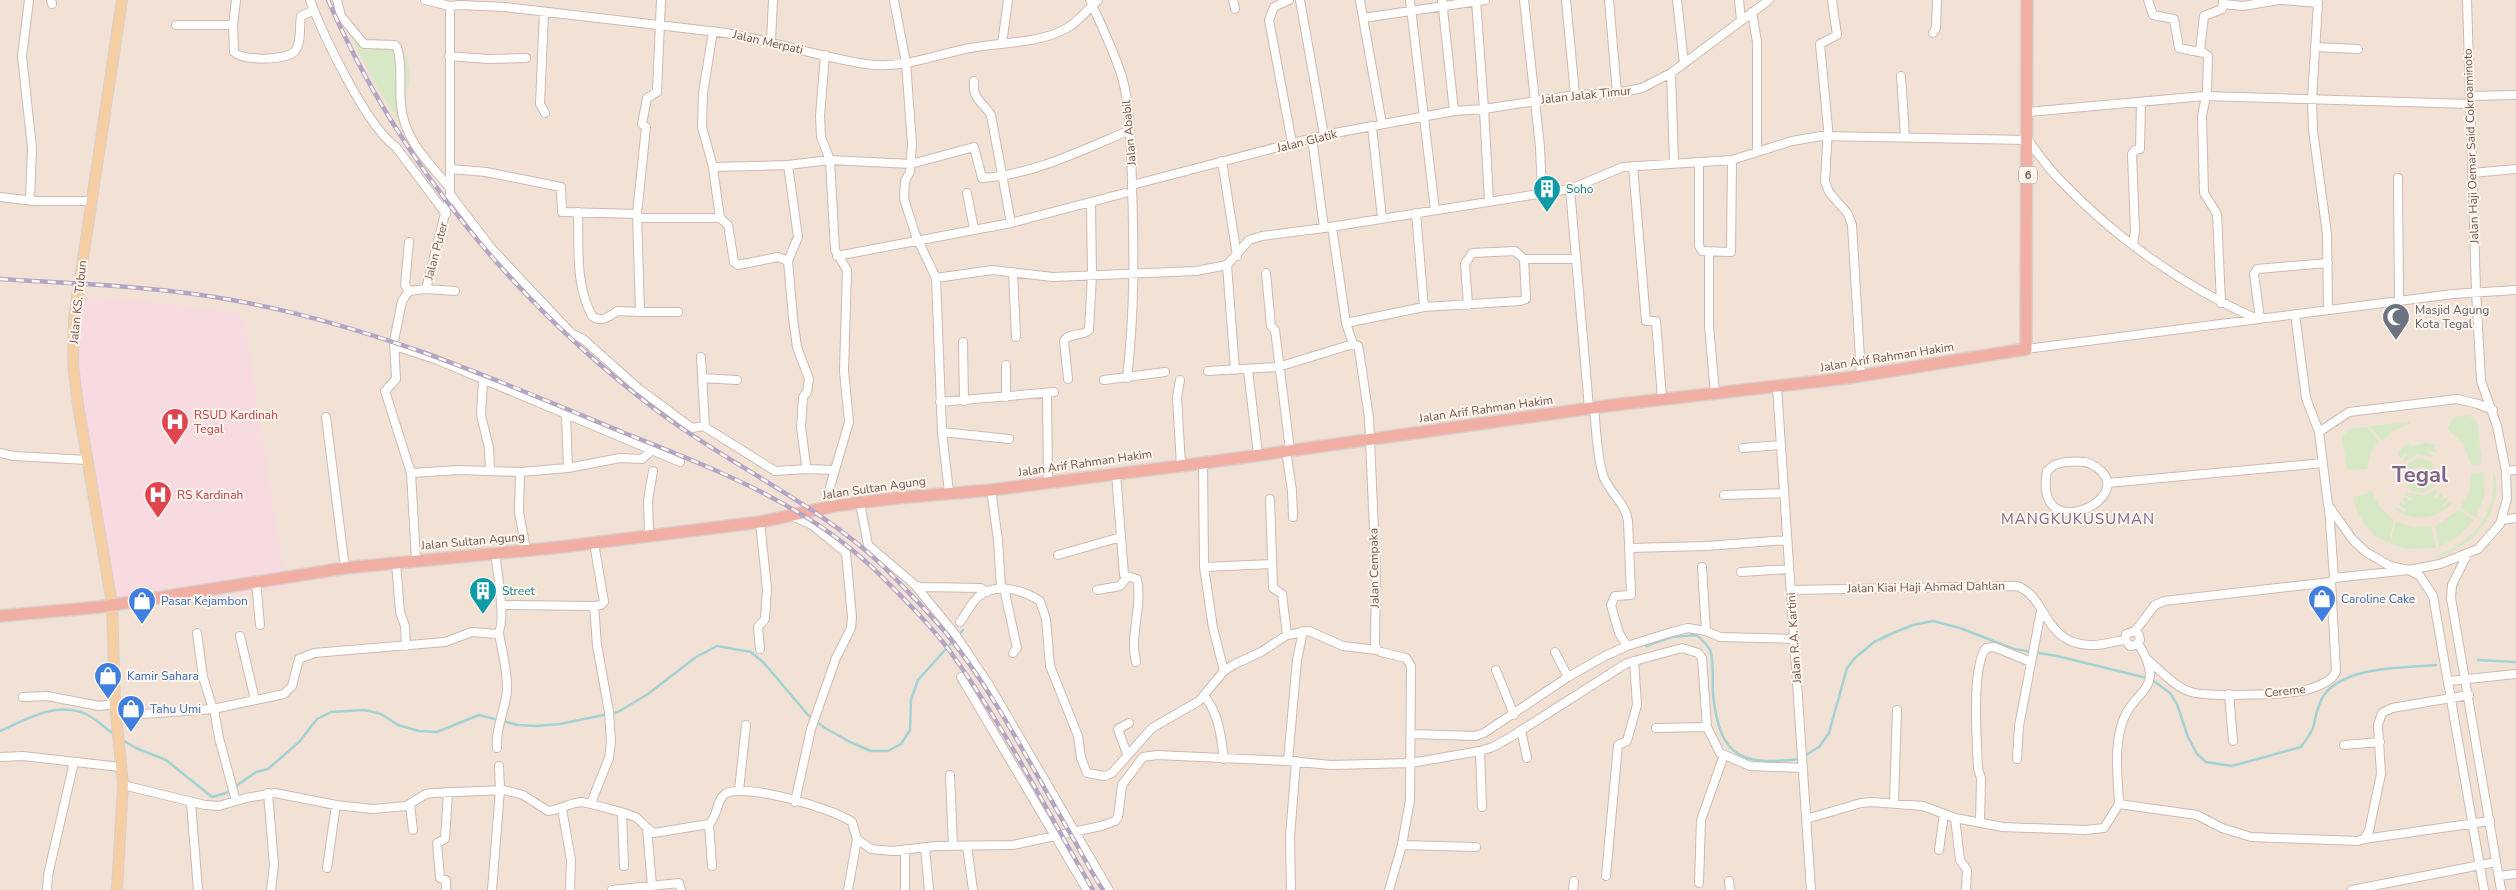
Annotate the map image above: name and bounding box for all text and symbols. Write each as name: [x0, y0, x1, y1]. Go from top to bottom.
street label: Jalan Merpati: [730, 26, 805, 58]
street label: Jalan Haji Oemar Said Cokroaminoto: [2460, 48, 2482, 245]
street label: Jalan Jalak Timur: [1539, 82, 1633, 108]
street label: Jalan Ababil: [1118, 99, 1140, 167]
street label: Jalan Glatik: [1274, 126, 1340, 156]
road number: 6: [2019, 166, 2037, 184]
building icon: Soho: [1532, 174, 1562, 213]
place label: Soho: [1566, 181, 1594, 197]
street label: Jalan Puter: [420, 220, 452, 283]
street label: Jalan KS. Tubun: [66, 259, 90, 346]
mosque icon: Masjid Agung Kota Tegal: [2381, 302, 2411, 341]
place label: Masjid Agung Kota Tegal: [2415, 302, 2489, 332]
street label: Jalan Arif Rahman Hakim: [1818, 339, 1955, 376]
street label: Jalan Arif Rahman Hakim: [1417, 392, 1554, 426]
hospital icon: RSUD Kardinah Tegal: [160, 407, 190, 446]
place label: RSUD Kardinah Tegal: [194, 407, 278, 437]
street label: Jalan Arif Rahman Hakim: [1016, 446, 1153, 480]
district label: Tegal: [2392, 460, 2448, 490]
street label: Jalan Sultan Agung: [820, 473, 927, 503]
hospital icon: RS Kardinah: [143, 480, 173, 519]
place label: RS Kardinah: [177, 487, 243, 503]
district label: MANGKUKUSUMAN: [2001, 509, 2155, 529]
street label: Jalan Sultan Agung: [419, 528, 526, 554]
street label: Jalan Cempaka: [1365, 528, 1383, 609]
building icon: Street: [468, 576, 498, 615]
street label: Jalan Kiai Haji Ahmad Dahlan: [1846, 578, 2005, 596]
place label: Street: [502, 583, 536, 599]
shop icon: Caroline Cake: [2307, 584, 2337, 623]
shop icon: Pasar Kejambon: [127, 586, 157, 625]
place label: Caroline Cake: [2341, 591, 2415, 607]
street label: Jalan R.A. Kartini: [1783, 592, 1805, 685]
place label: Pasar Kejambon: [161, 593, 248, 609]
shop icon: Kamir Sahara: [93, 661, 123, 700]
place label: Kamir Sahara: [127, 668, 199, 684]
street label: Cereme: [2264, 681, 2306, 701]
shop icon: Tahu Umi: [116, 694, 146, 733]
place label: Tahu Umi: [150, 701, 201, 717]

